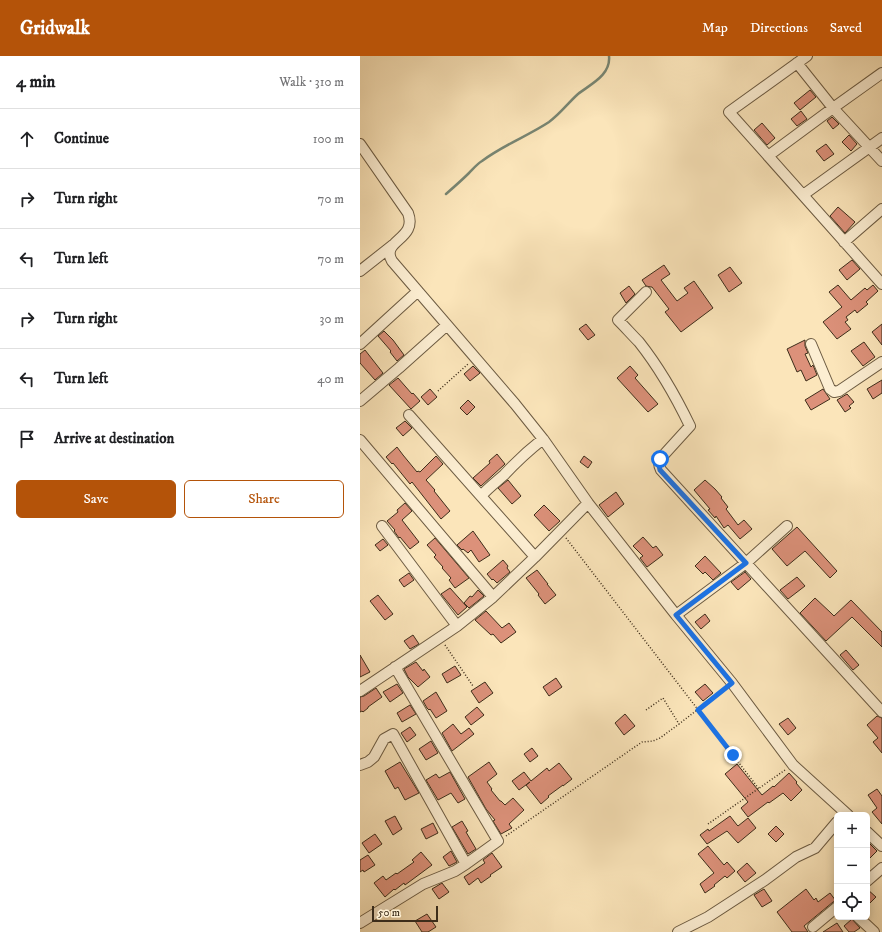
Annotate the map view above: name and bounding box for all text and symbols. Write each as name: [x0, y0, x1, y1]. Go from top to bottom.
text: Gridwalk: [20, 17, 90, 40]
text: Map: [702, 19, 728, 37]
text: Directions: [750, 19, 808, 37]
text: Saved: [830, 19, 862, 37]
text: 4 min: [16, 71, 55, 93]
text: Walk · 310 m: [279, 74, 344, 90]
icon: ahead: [16, 128, 38, 150]
text: Continue: [54, 129, 109, 148]
text: 100 m: [313, 131, 344, 147]
icon: right: [16, 188, 38, 210]
text: Turn right: [54, 189, 117, 208]
text: 70 m: [318, 191, 344, 207]
icon: left: [16, 248, 38, 270]
text: Turn left: [54, 249, 108, 268]
text: 70 m: [318, 251, 344, 267]
icon: right: [16, 308, 38, 330]
text: Turn right: [54, 309, 117, 328]
text: 30 m: [320, 311, 344, 327]
icon: left: [16, 368, 38, 390]
text: Turn left: [54, 369, 108, 388]
text: 40 m: [317, 371, 344, 387]
icon: arrive: [16, 428, 38, 450]
text: Arrive at destination: [54, 429, 174, 448]
route start: [651, 450, 669, 468]
button: Save: [16, 480, 176, 518]
button: Share: [184, 480, 344, 518]
route end: [724, 746, 742, 764]
map controls: [834, 812, 870, 920]
button: +: [834, 812, 870, 848]
button: −: [834, 848, 870, 884]
button: locate: [834, 884, 870, 920]
scale bar: [372, 904, 438, 923]
text: 50 m: [378, 906, 400, 920]

